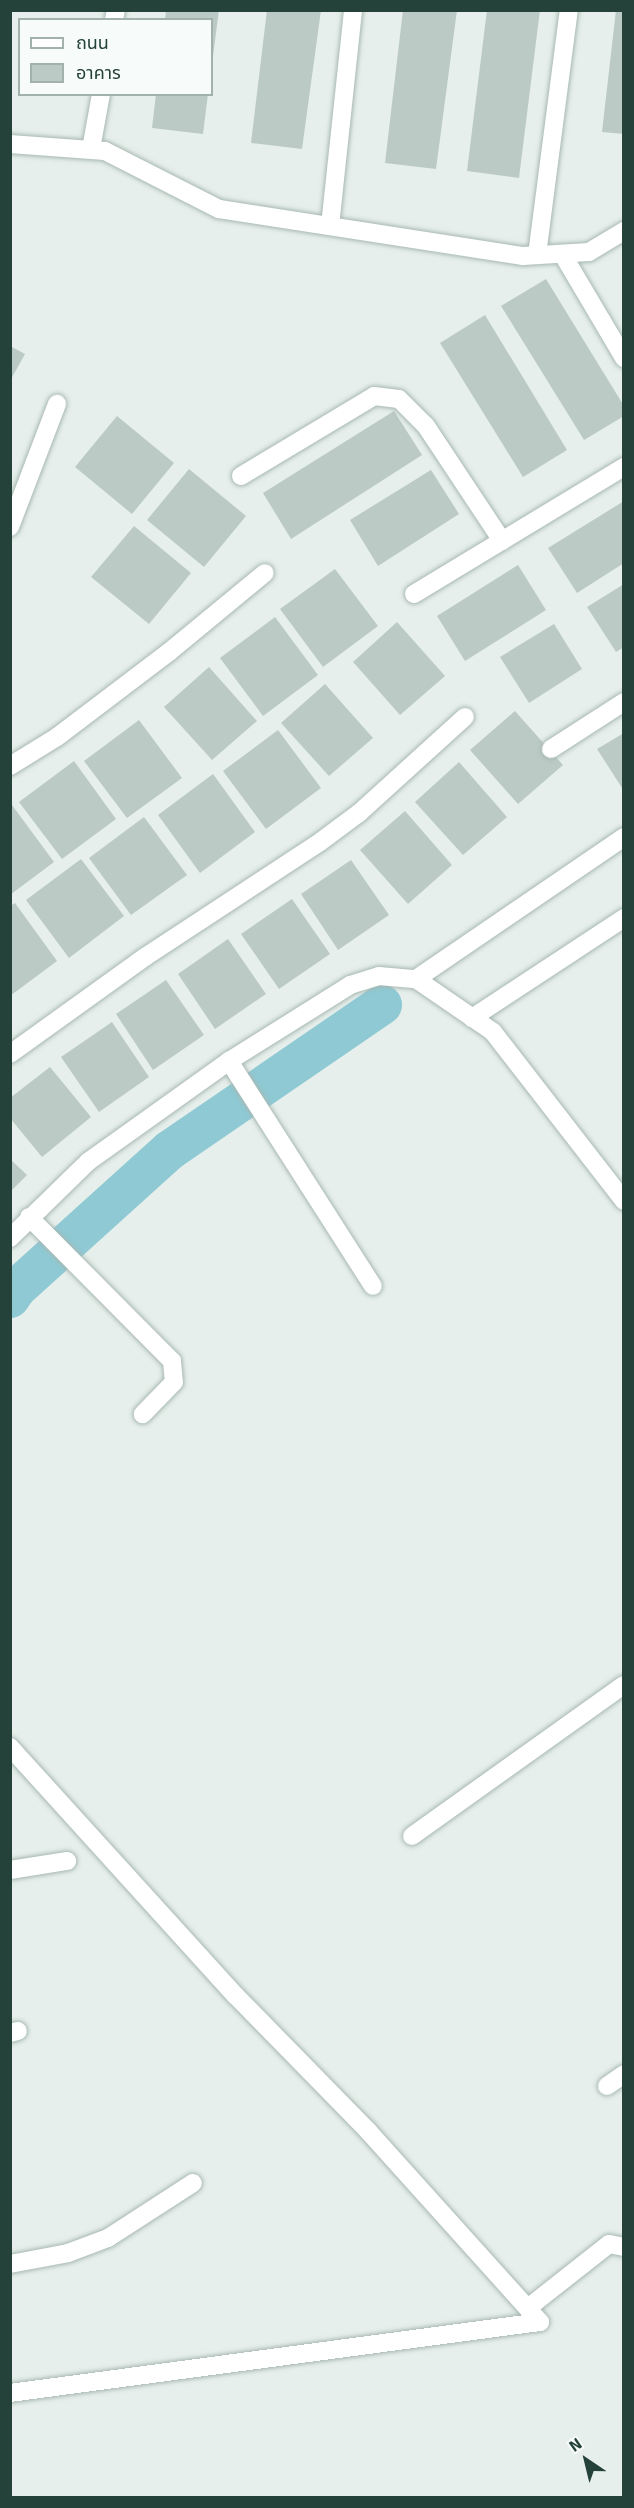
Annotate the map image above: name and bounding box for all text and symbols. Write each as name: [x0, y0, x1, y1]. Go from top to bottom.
legend: [18, 18, 213, 96]
text: ถนน: [76, 32, 109, 54]
text: อาคาร: [76, 62, 121, 84]
north arrow: [556, 2430, 616, 2490]
text: N: [565, 2434, 586, 2457]

